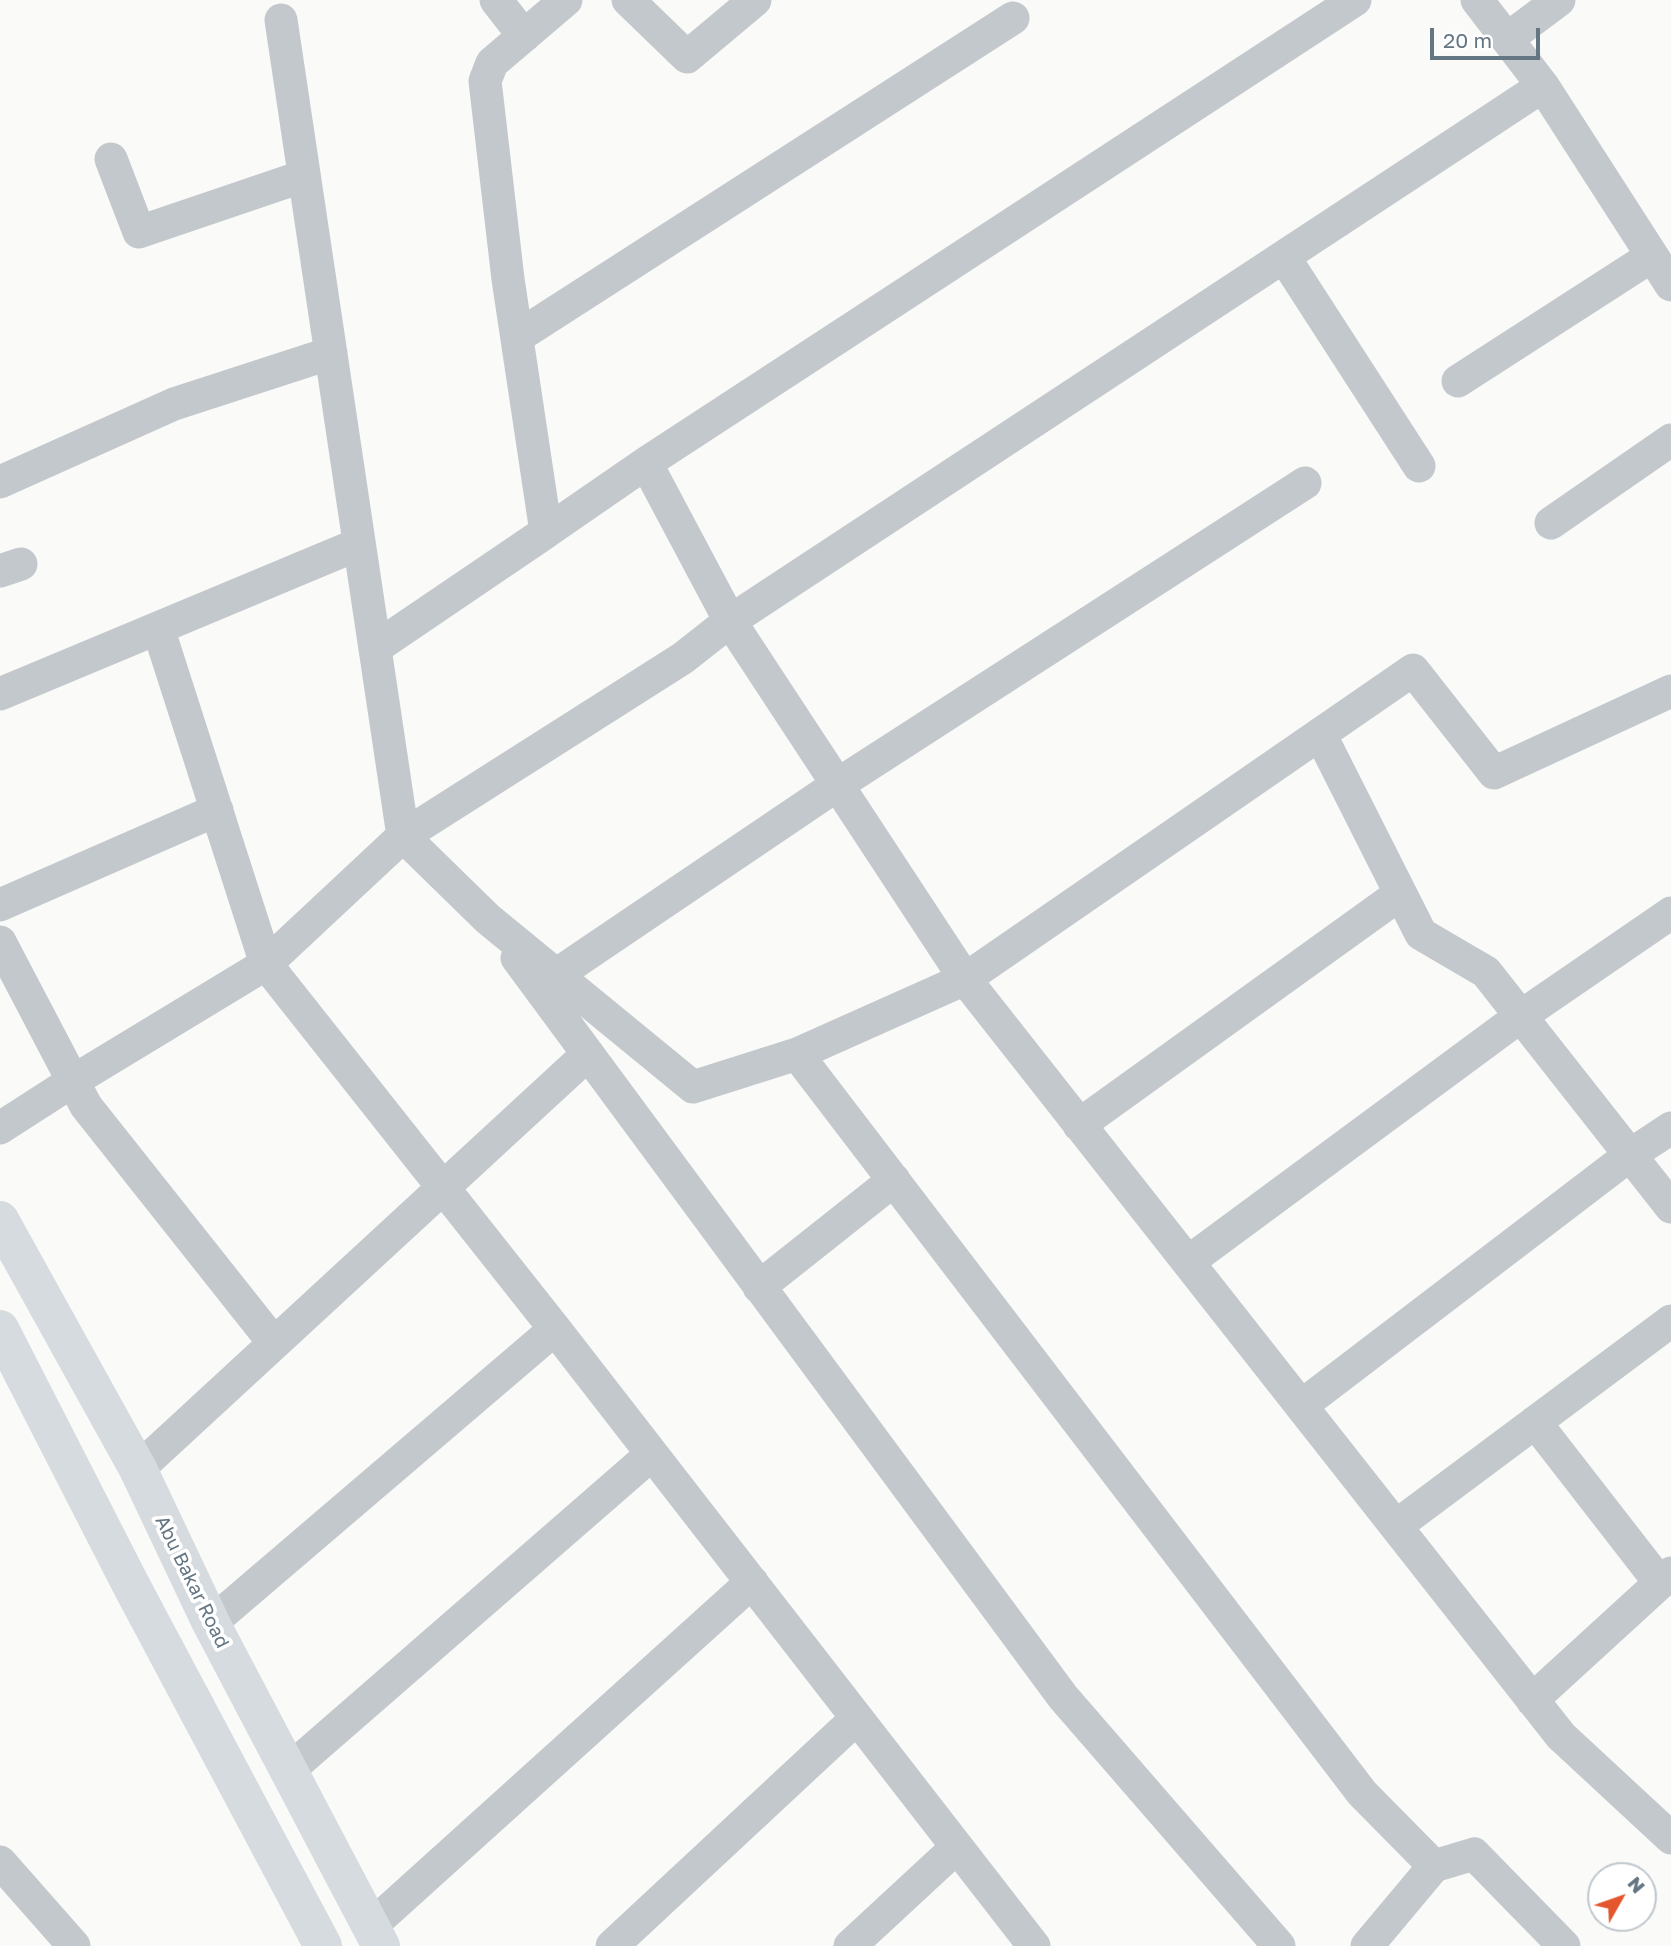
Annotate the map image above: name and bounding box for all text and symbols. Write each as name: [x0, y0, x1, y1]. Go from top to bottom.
scale bar: [1433, 14, 1543, 58]
text: 20 m: [1443, 27, 1492, 53]
street label: Abu Bakar Road: [150, 1512, 234, 1652]
north arrow: [1587, 1862, 1657, 1932]
text: N: [1623, 1872, 1650, 1897]

